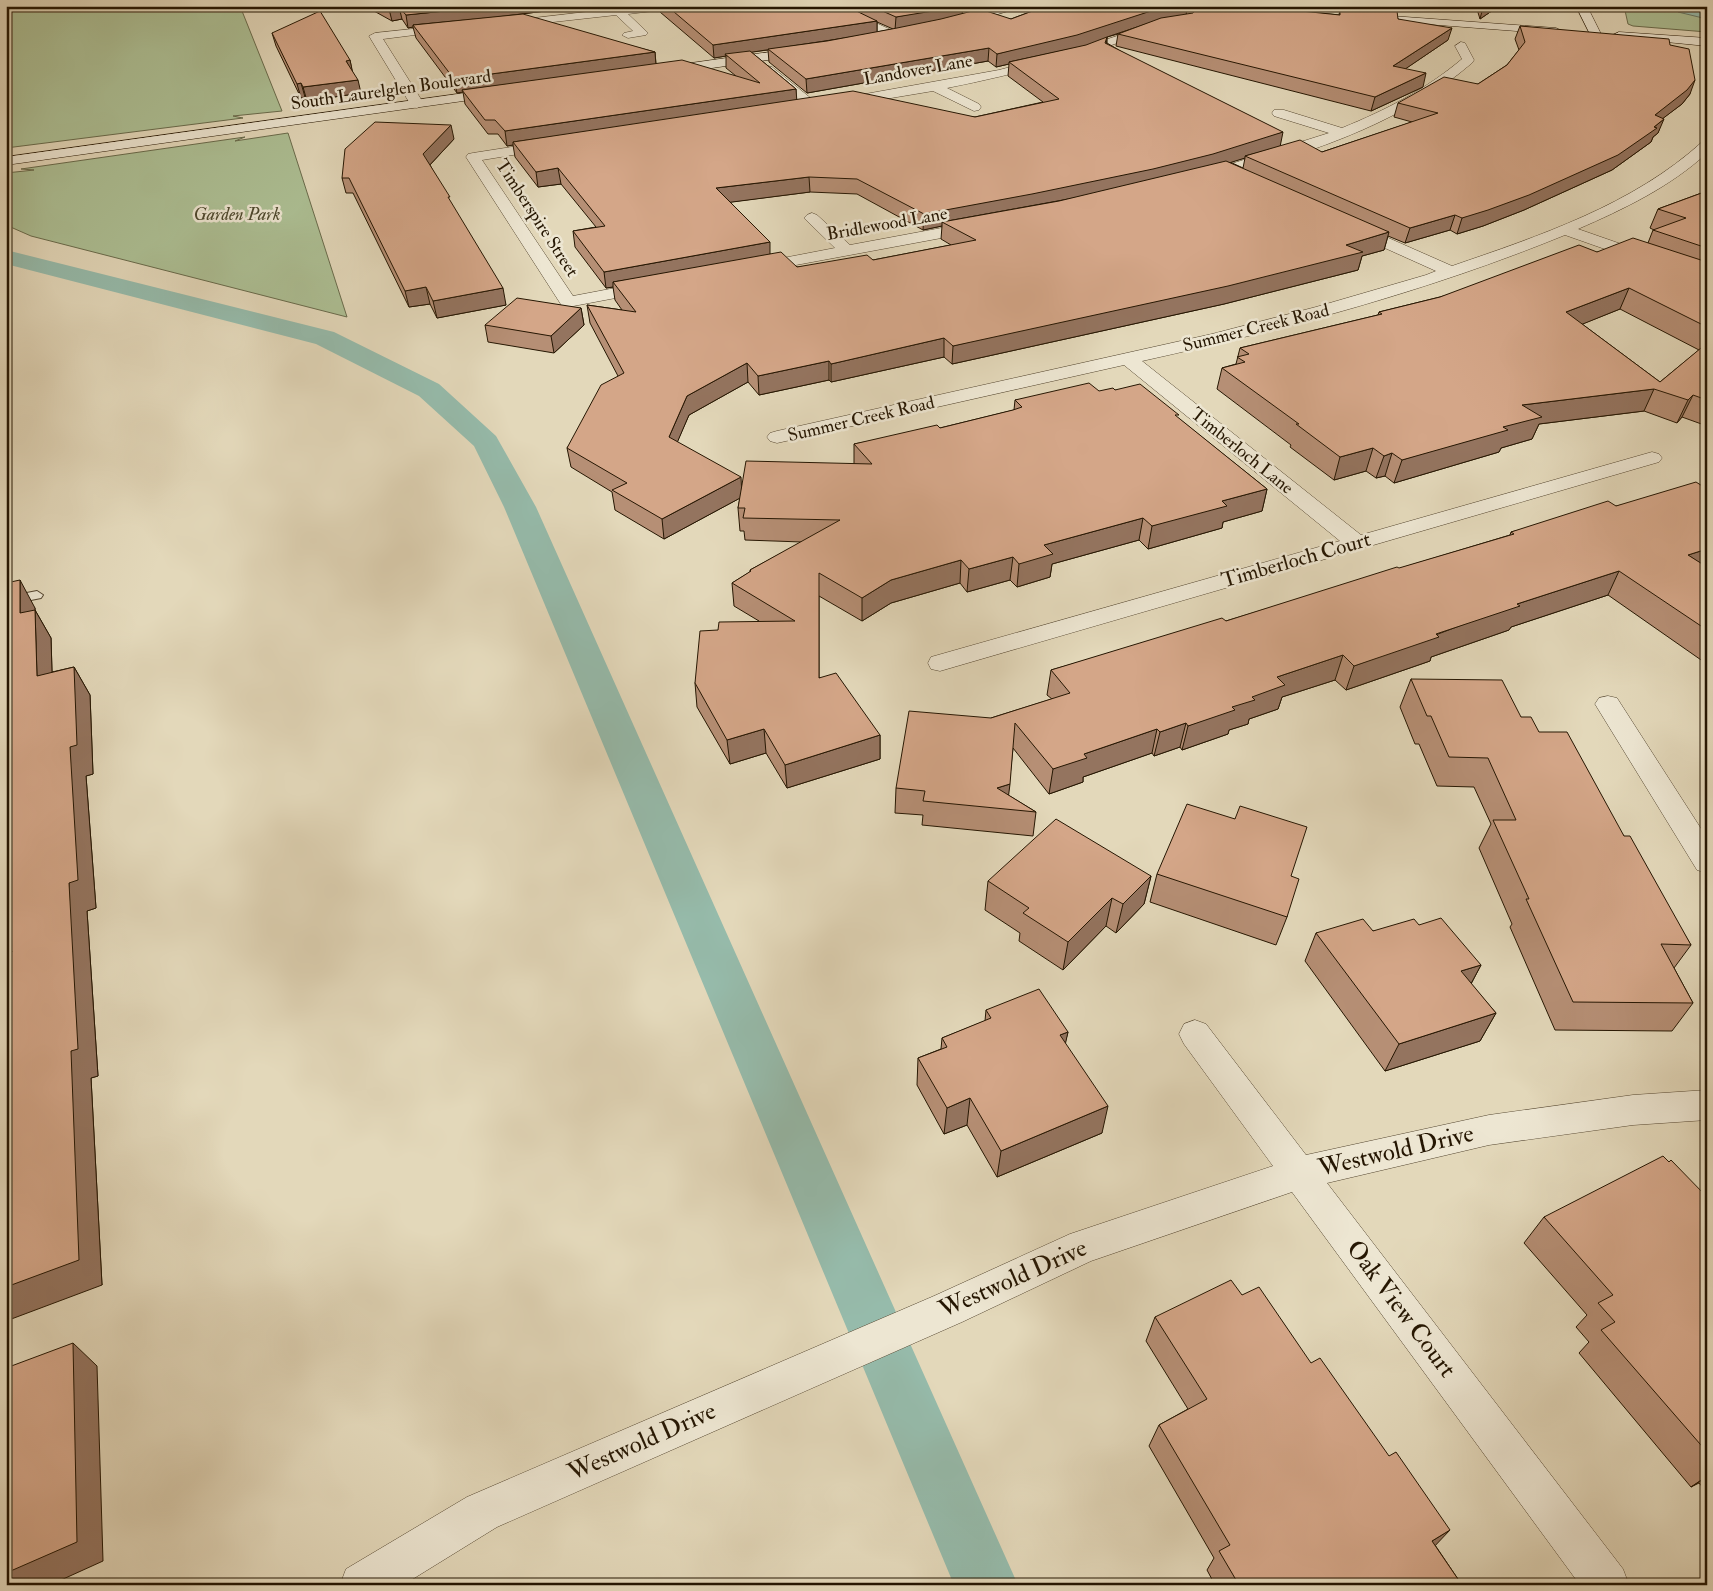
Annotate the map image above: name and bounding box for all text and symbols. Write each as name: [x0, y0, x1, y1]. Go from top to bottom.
street label: Landover Lane: [862, 49, 975, 91]
street label: South Laurelglen Boulevard: [289, 65, 493, 115]
street label: Timberspire Street: [490, 155, 584, 282]
street label: Bridlewood Lane: [825, 202, 950, 246]
park label: Garden Park: [194, 203, 280, 226]
street label: Summer Creek Road: [1180, 299, 1332, 357]
street label: Summer Creek Road: [785, 391, 937, 447]
street label: Timberloch Lane: [1186, 403, 1298, 500]
street label: Timberloch Court: [1218, 526, 1374, 594]
street label: Westwold Drive: [1314, 1118, 1477, 1184]
street label: Westwold Drive: [933, 1233, 1092, 1326]
street label: Oak View Court: [1339, 1234, 1463, 1384]
street label: Westwold Drive: [562, 1396, 721, 1489]

